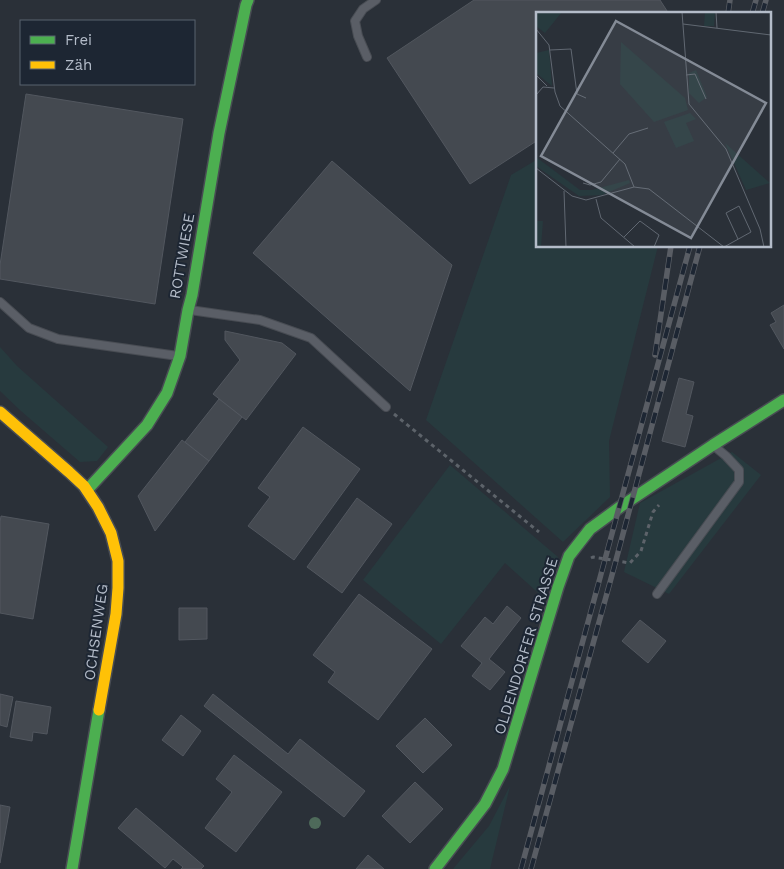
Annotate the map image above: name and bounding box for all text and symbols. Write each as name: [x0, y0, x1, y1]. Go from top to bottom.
inset map: [536, 12, 772, 248]
legend: [20, 20, 195, 85]
text: Frei: [65, 31, 92, 49]
text: Zäh: [65, 56, 92, 74]
street label: ROTTWIESE: [166, 212, 198, 300]
street label: OLDENDORFER STRASSE: [490, 555, 562, 737]
street label: OCHSENWEG: [80, 583, 112, 681]

